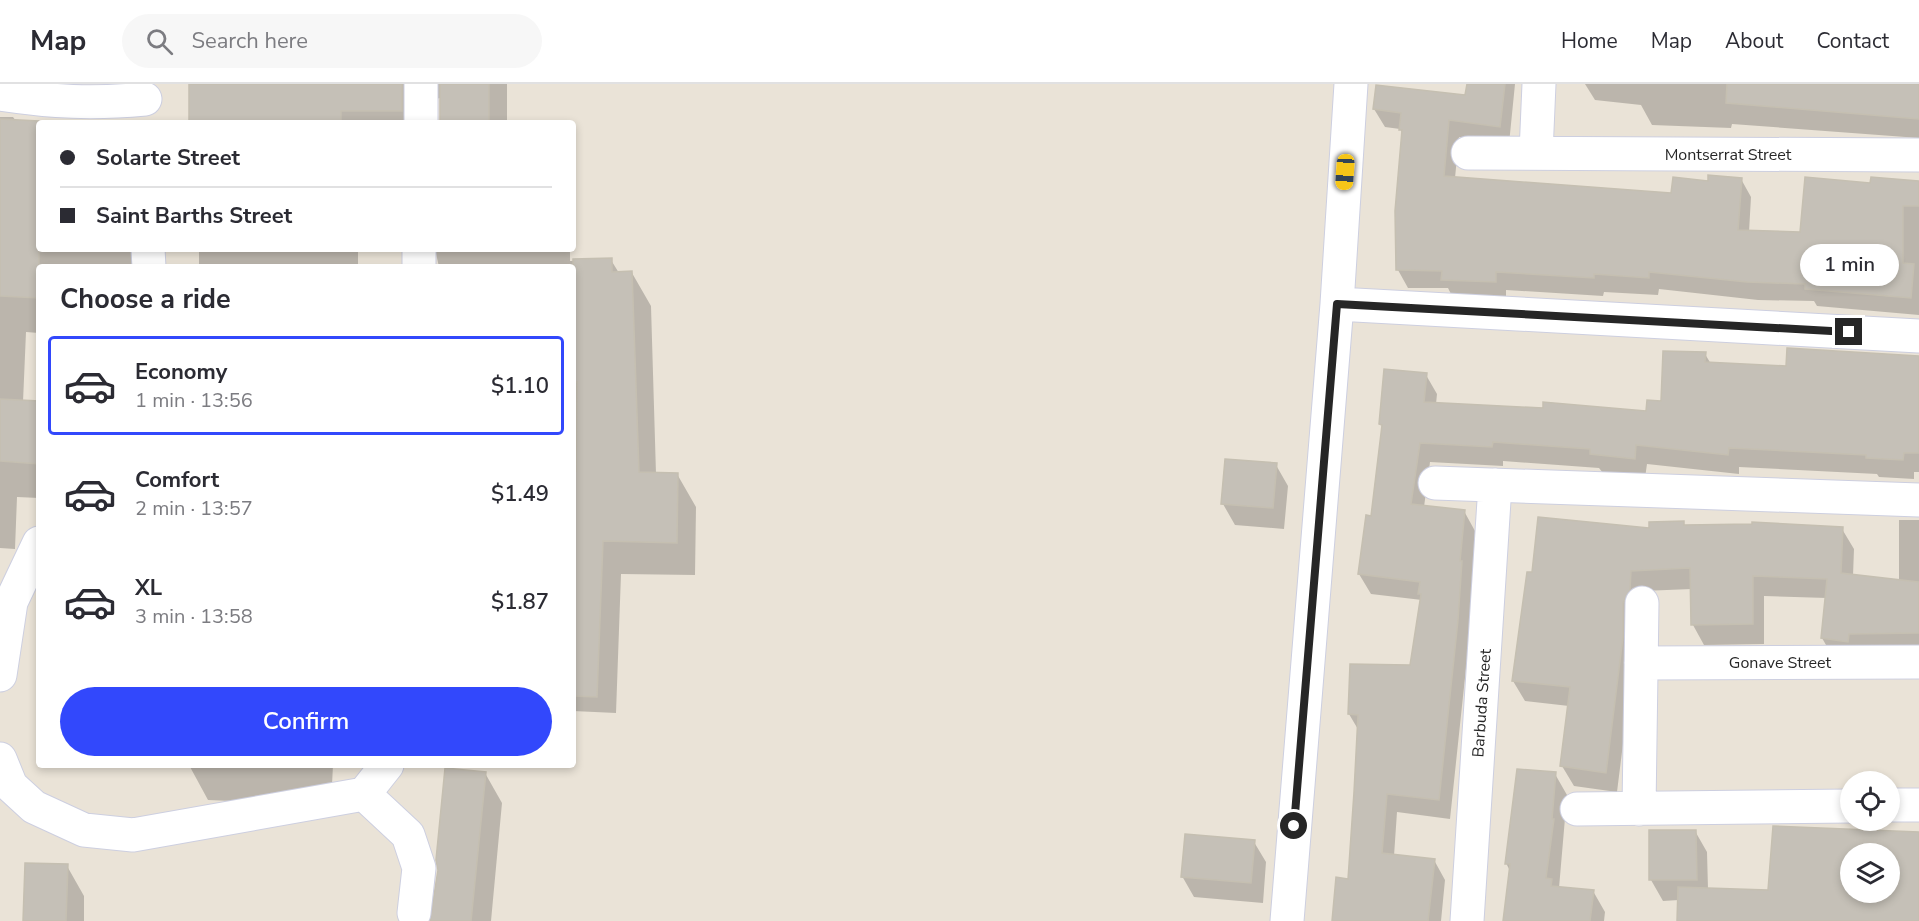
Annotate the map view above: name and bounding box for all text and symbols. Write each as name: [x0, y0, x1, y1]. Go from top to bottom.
search box: [122, 14, 542, 68]
text: Map: [30, 22, 86, 60]
icon: search: [143, 25, 176, 58]
text: Search here: [191, 26, 308, 56]
text: Home: [1561, 27, 1618, 55]
text: Map: [1651, 27, 1692, 55]
text: About: [1725, 27, 1783, 55]
text: Contact: [1816, 27, 1889, 55]
text: Solarte Street: [96, 143, 240, 173]
street label: Montserrat Street: [1665, 144, 1792, 166]
car: [1335, 153, 1355, 191]
text: Saint Barths Street: [96, 201, 292, 231]
callout: 1 min: [1800, 245, 1898, 287]
text: 1 min: [1824, 251, 1875, 278]
text: Choose a ride: [60, 281, 231, 318]
route end: [1835, 318, 1862, 345]
text: Economy: [135, 357, 227, 387]
icon: car: [63, 359, 117, 413]
text: $1.10: [491, 371, 549, 401]
text: 1 min · 13:56: [135, 387, 253, 414]
text: Comfort: [135, 465, 219, 495]
icon: car: [63, 467, 117, 521]
text: $1.49: [491, 479, 549, 509]
text: 2 min · 13:57: [135, 495, 253, 522]
text: XL: [135, 573, 162, 603]
icon: car: [63, 575, 117, 629]
text: $1.87: [491, 587, 549, 617]
text: 3 min · 13:58: [135, 603, 253, 630]
street label: Barbuda Street: [1467, 648, 1497, 758]
street label: Gonave Street: [1729, 652, 1832, 674]
button: Confirm: [60, 687, 552, 756]
map controls: [1840, 771, 1900, 903]
button: locate: [1840, 771, 1900, 831]
route start: [1280, 812, 1307, 839]
button: layers: [1840, 843, 1900, 903]

